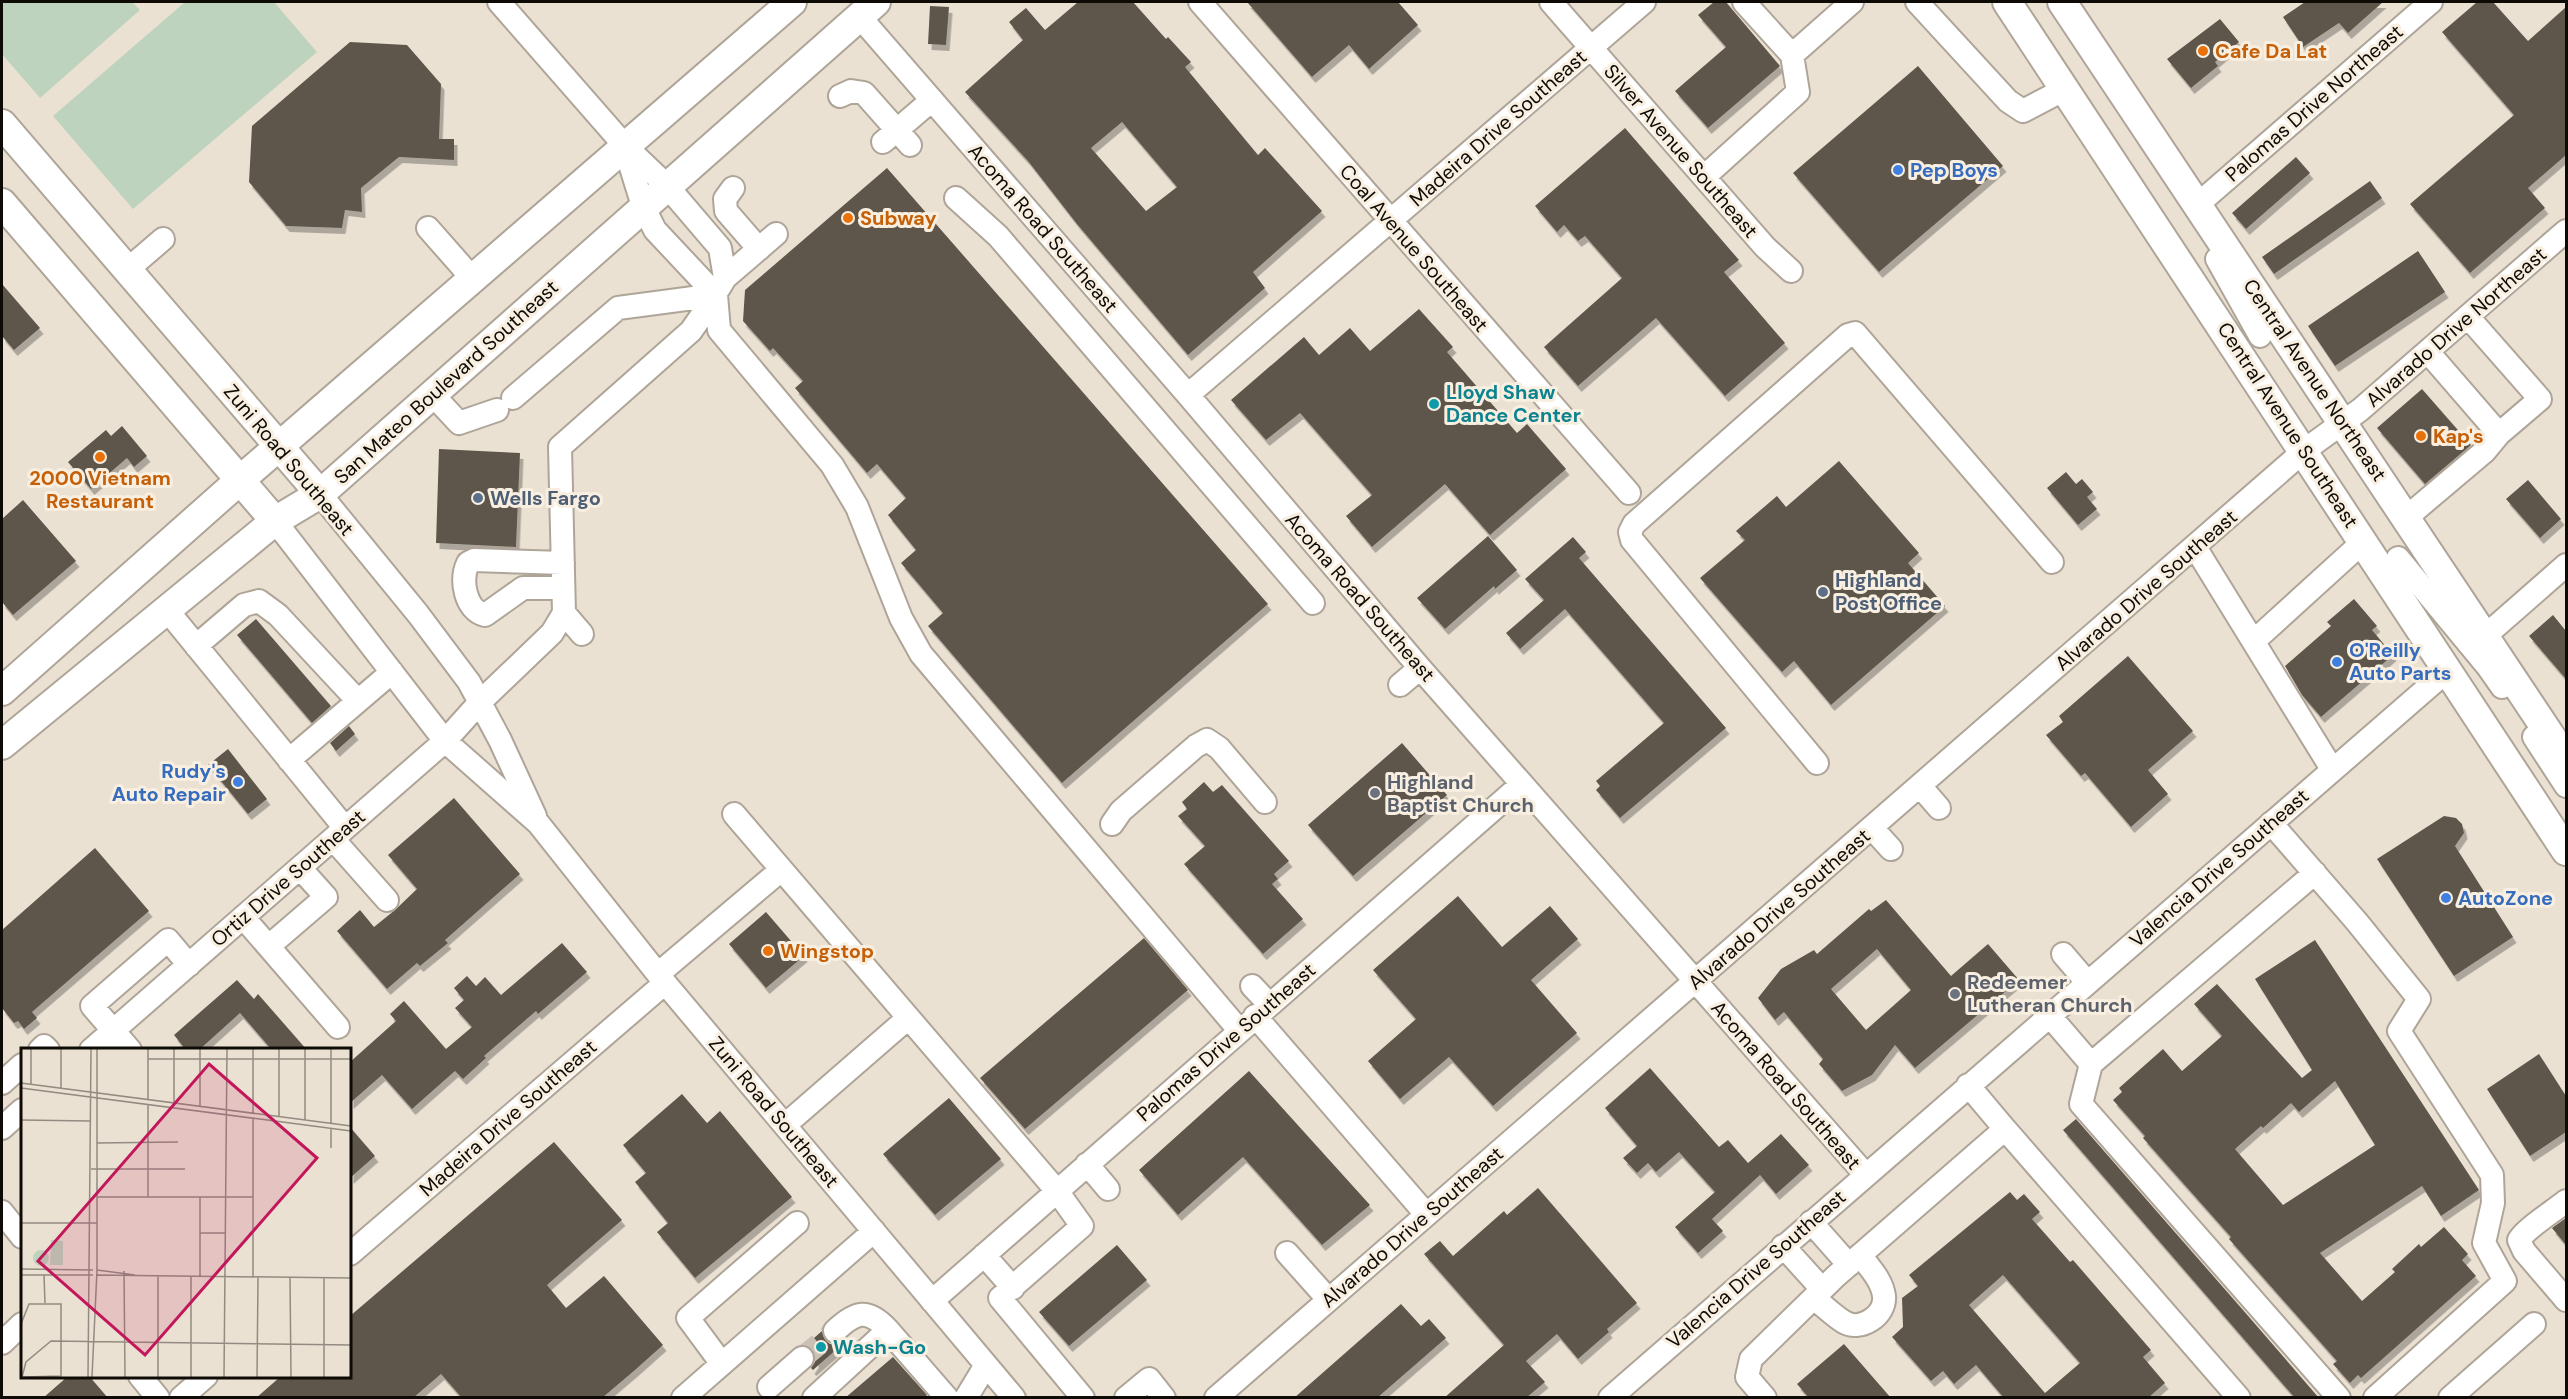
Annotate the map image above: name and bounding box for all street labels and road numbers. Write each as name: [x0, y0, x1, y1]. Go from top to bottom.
street label: Palomas Drive Northeast: [2220, 19, 2408, 187]
street label: Madeira Drive Southeast: [1404, 44, 1592, 212]
street label: Silver Avenue Southeast: [1598, 59, 1764, 243]
street label: Acoma Road Southeast: [962, 138, 1124, 318]
street label: Coal Avenue Southeast: [1334, 159, 1494, 337]
street label: Alvarado Drive Northeast: [2360, 241, 2552, 413]
street label: San Mateo Boulevard Southeast: [328, 274, 564, 490]
street label: Central Avenue Northeast: [2238, 274, 2393, 486]
street label: Central Avenue Southeast: [2212, 317, 2364, 533]
street label: Zuni Road Southeast: [218, 379, 360, 541]
street label: Alvarado Drive Southeast: [2049, 504, 2243, 676]
street label: Acoma Road Southeast: [1279, 507, 1441, 687]
street label: Valencia Drive Southeast: [2124, 783, 2314, 953]
street label: Ortiz Drive Southeast: [205, 804, 371, 952]
street label: Alvarado Drive Southeast: [1682, 823, 1876, 995]
street label: Palomas Drive Southeast: [1131, 957, 1321, 1127]
street label: Acoma Road Southeast: [1705, 995, 1867, 1175]
street label: Zuni Road Southeast: [703, 1031, 845, 1193]
street label: Madeira Drive Southeast: [414, 1034, 602, 1202]
street label: Alvarado Drive Southeast: [1315, 1141, 1509, 1313]
street label: Valencia Drive Southeast: [1661, 1184, 1851, 1354]

